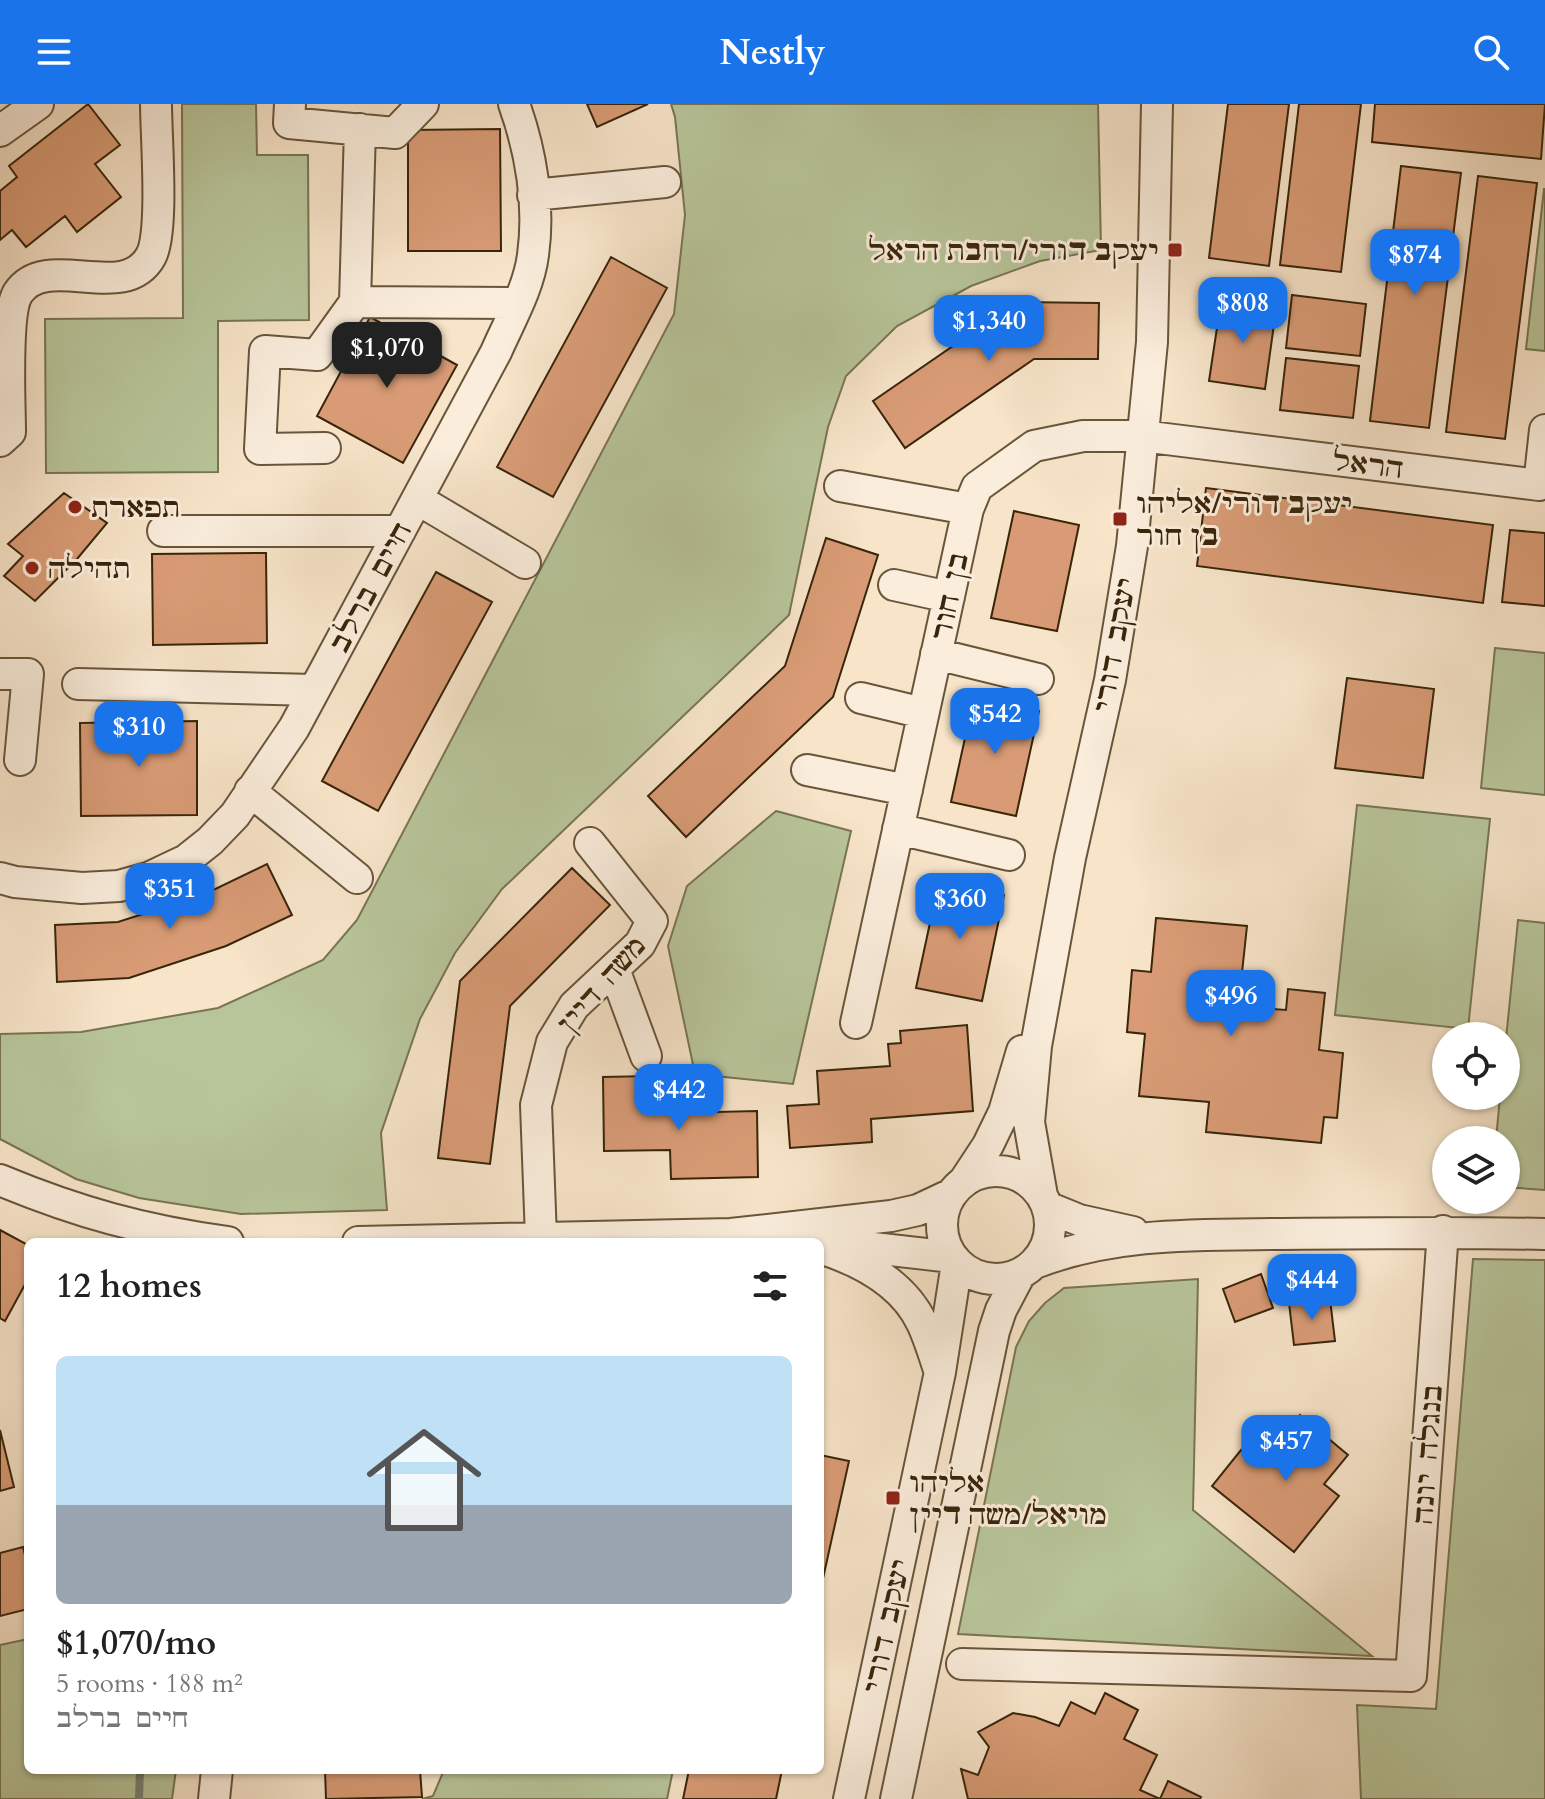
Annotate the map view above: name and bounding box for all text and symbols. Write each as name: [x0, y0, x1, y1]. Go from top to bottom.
text: Nestly: [719, 28, 826, 77]
icon: menu: [32, 30, 76, 74]
icon: search: [1469, 30, 1513, 74]
pin: $874: [1368, 229, 1462, 297]
place label: יעקב דורי/רחבת הראל: [868, 232, 1159, 270]
text: $874: [1388, 237, 1442, 272]
marker: יעקב דורי/רחבת הראל: [1166, 241, 1184, 259]
pin: $808: [1196, 277, 1290, 345]
text: $808: [1216, 285, 1270, 320]
pin: $1,340: [924, 295, 1054, 363]
text: $1,340: [952, 303, 1026, 338]
pin: $1,070: [322, 322, 452, 390]
text: $1,070: [350, 330, 424, 365]
street label: הראל: [1330, 442, 1405, 488]
place label: יעקב דורי/אליהו בן חור: [1136, 485, 1352, 555]
place label: תפארת: [91, 489, 180, 527]
marker: תפארת: [66, 498, 84, 516]
marker: יעקב דורי/אליהו בן חור: [1111, 510, 1129, 528]
street label: חיים ברלב: [321, 515, 421, 659]
street label: בן חור: [922, 548, 978, 644]
place label: תהילה: [48, 550, 130, 588]
marker: תהילה: [23, 559, 41, 577]
street label: יעקב דורי: [1084, 575, 1146, 716]
pin: $542: [948, 688, 1042, 756]
text: $542: [968, 696, 1022, 731]
pin: $310: [92, 701, 186, 769]
text: $310: [112, 709, 166, 744]
pin: $351: [123, 863, 217, 931]
text: $351: [143, 871, 197, 906]
pin: $360: [913, 873, 1007, 941]
text: $360: [933, 881, 987, 916]
street label: משה דיין: [549, 927, 655, 1042]
pin: $496: [1184, 970, 1278, 1038]
text: $496: [1204, 978, 1258, 1013]
map controls: [1432, 1022, 1520, 1214]
button: locate: [1432, 1022, 1520, 1110]
pin: $442: [632, 1064, 726, 1132]
text: $442: [652, 1072, 706, 1107]
button: layers: [1432, 1126, 1520, 1214]
pin: $444: [1265, 1254, 1359, 1322]
text: $444: [1285, 1262, 1339, 1297]
text: 12 homes: [56, 1263, 202, 1309]
icon: filters: [748, 1264, 792, 1308]
street label: בנגלה יונה: [1404, 1383, 1452, 1525]
icon: home: [352, 1408, 496, 1552]
pin: $457: [1239, 1415, 1333, 1483]
text: $457: [1259, 1423, 1313, 1458]
place label: אליהו מויאל/משה דיין: [909, 1464, 1107, 1534]
marker: אליהו מויאל/משה דיין: [884, 1489, 902, 1507]
street label: יעקב דורי: [854, 1556, 920, 1697]
text: $1,070/mo: [56, 1620, 216, 1666]
text: 5 rooms · 188 m²: [56, 1666, 243, 1701]
text: חיים ברלב: [56, 1701, 189, 1736]

